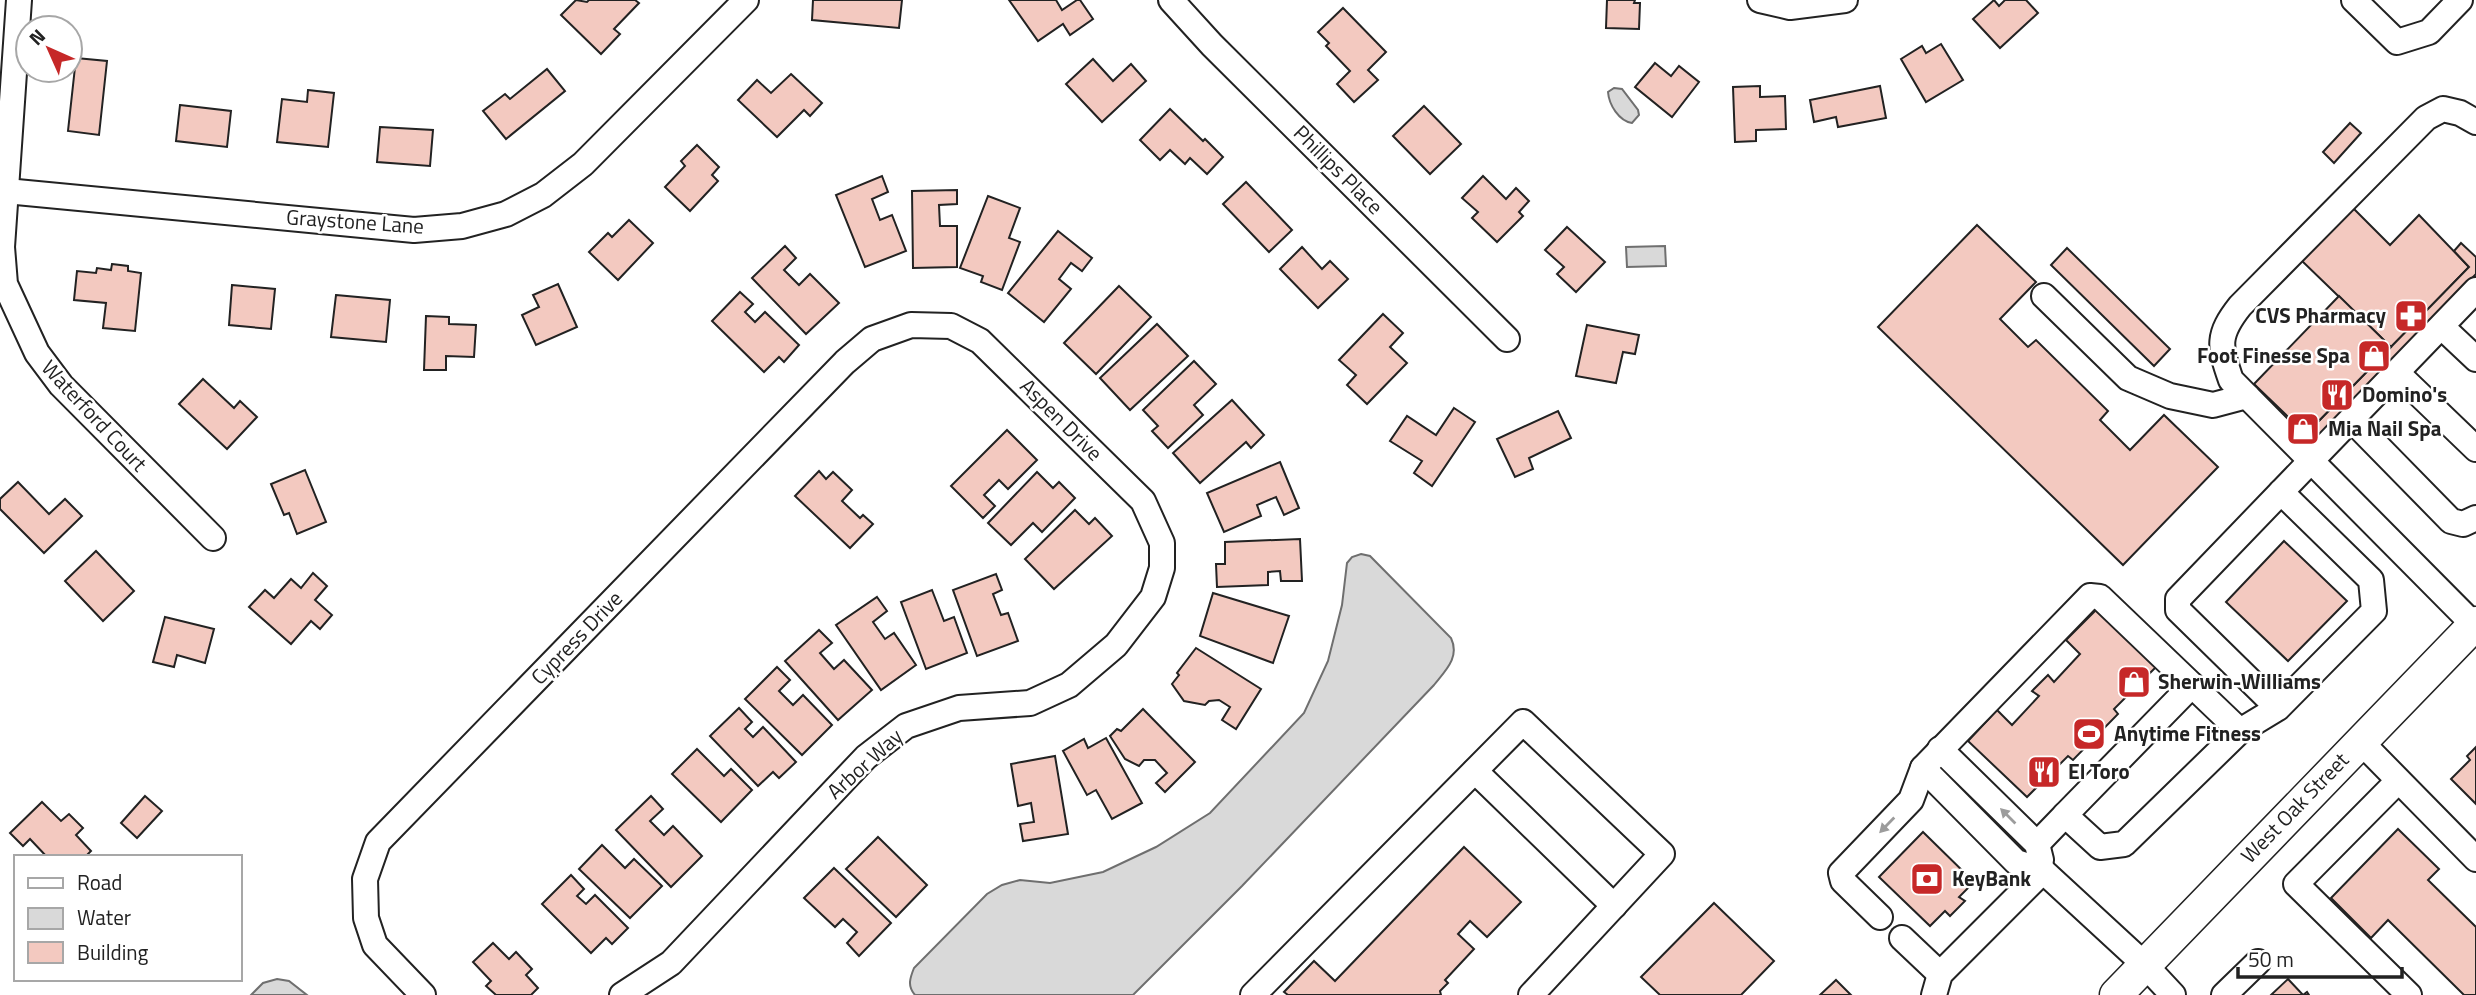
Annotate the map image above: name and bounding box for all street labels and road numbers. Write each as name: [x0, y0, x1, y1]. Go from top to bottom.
street label: Phillips Place: [1287, 117, 1391, 221]
street label: Graystone Lane: [285, 200, 425, 242]
street label: Waterford Court: [34, 352, 156, 479]
street label: Aspen Drive: [1013, 371, 1110, 468]
street label: Cypress Drive: [523, 583, 629, 692]
street label: Arbor Way: [819, 720, 909, 806]
street label: West Oak Street: [2233, 744, 2356, 870]

